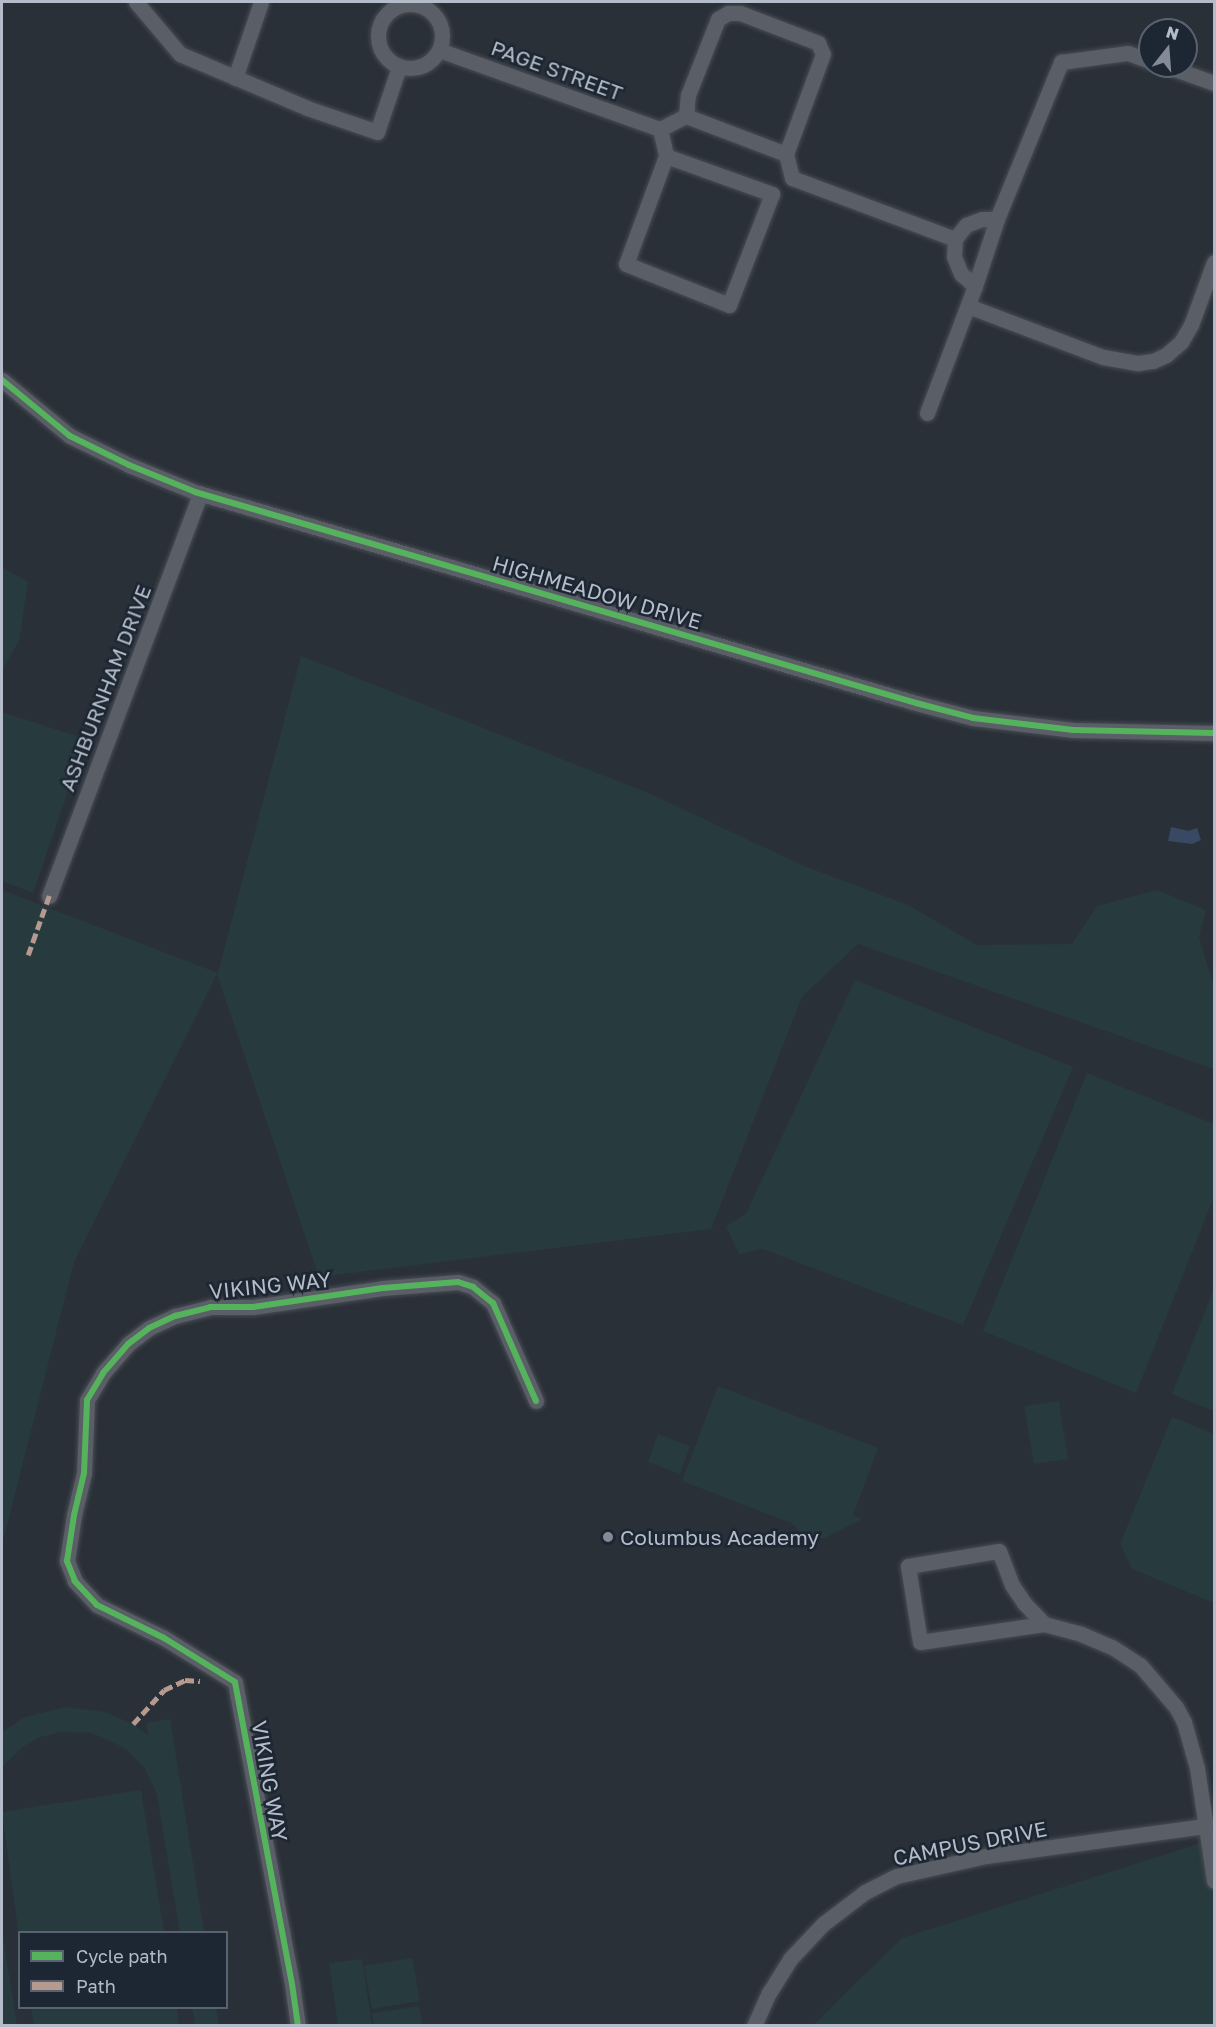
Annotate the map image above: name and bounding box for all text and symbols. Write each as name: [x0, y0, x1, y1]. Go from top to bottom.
north arrow: [1138, 18, 1198, 78]
text: N: [1164, 21, 1181, 44]
street label: PAGE STREET: [488, 35, 626, 105]
street label: HIGHMEADOW DRIVE: [490, 550, 704, 634]
street label: ASHBURNHAM DRIVE: [54, 581, 156, 795]
street label: VIKING WAY: [208, 1266, 332, 1304]
place label: Columbus Academy: [620, 1524, 819, 1550]
marker: Columbus Academy: [601, 1530, 615, 1544]
street label: VIKING WAY: [247, 1719, 293, 1843]
street label: CAMPUS DRIVE: [891, 1816, 1049, 1870]
legend: [18, 1931, 228, 2009]
text: Cycle path: [76, 1945, 168, 1967]
text: Path: [76, 1975, 116, 1997]

